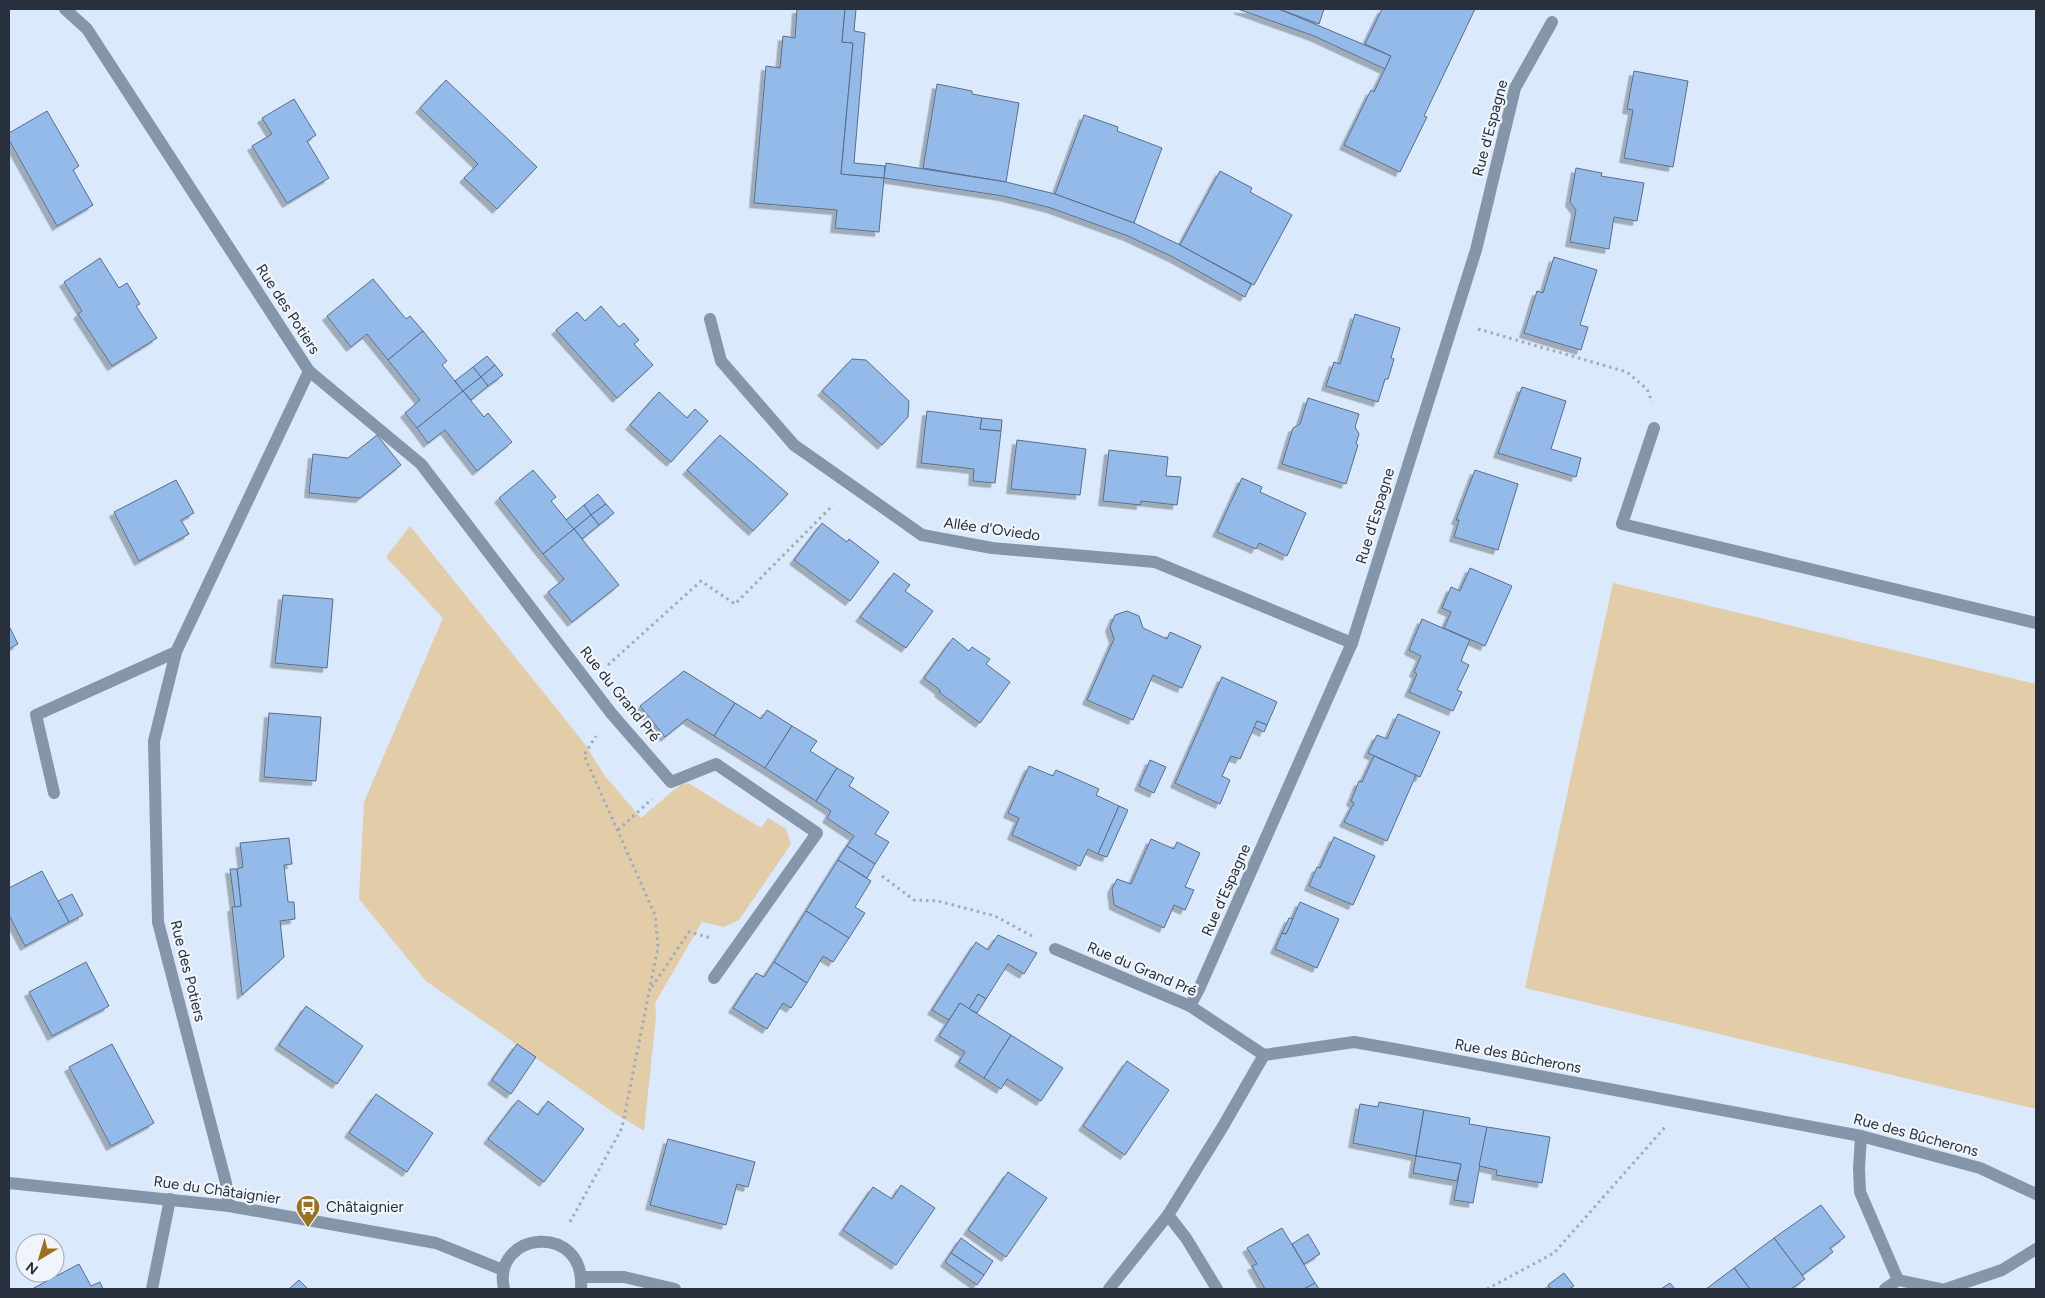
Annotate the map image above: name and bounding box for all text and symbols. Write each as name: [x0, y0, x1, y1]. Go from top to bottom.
street label: Rue d'Espagne: [1468, 78, 1512, 178]
street label: Rue des Potiers: [252, 261, 324, 358]
street label: Rue d'Espagne: [1352, 466, 1398, 566]
street label: Allée d'Oviedo: [943, 513, 1042, 545]
street label: Rue du Grand Pré: [576, 643, 664, 745]
street label: Rue d'Espagne: [1198, 841, 1254, 939]
street label: Rue des Potiers: [167, 918, 209, 1024]
street label: Rue du Grand Pré: [1084, 938, 1200, 1000]
street label: Rue des Bûcherons: [1453, 1035, 1583, 1077]
street label: Rue des Bûcherons: [1852, 1110, 1980, 1160]
street label: Rue du Châtaignier: [152, 1172, 282, 1208]
bus stop icon: Châtaignier: [295, 1194, 321, 1228]
place label: Châtaignier: [326, 1198, 404, 1216]
north arrow: [15, 1233, 65, 1283]
text: N: [23, 1258, 42, 1278]

